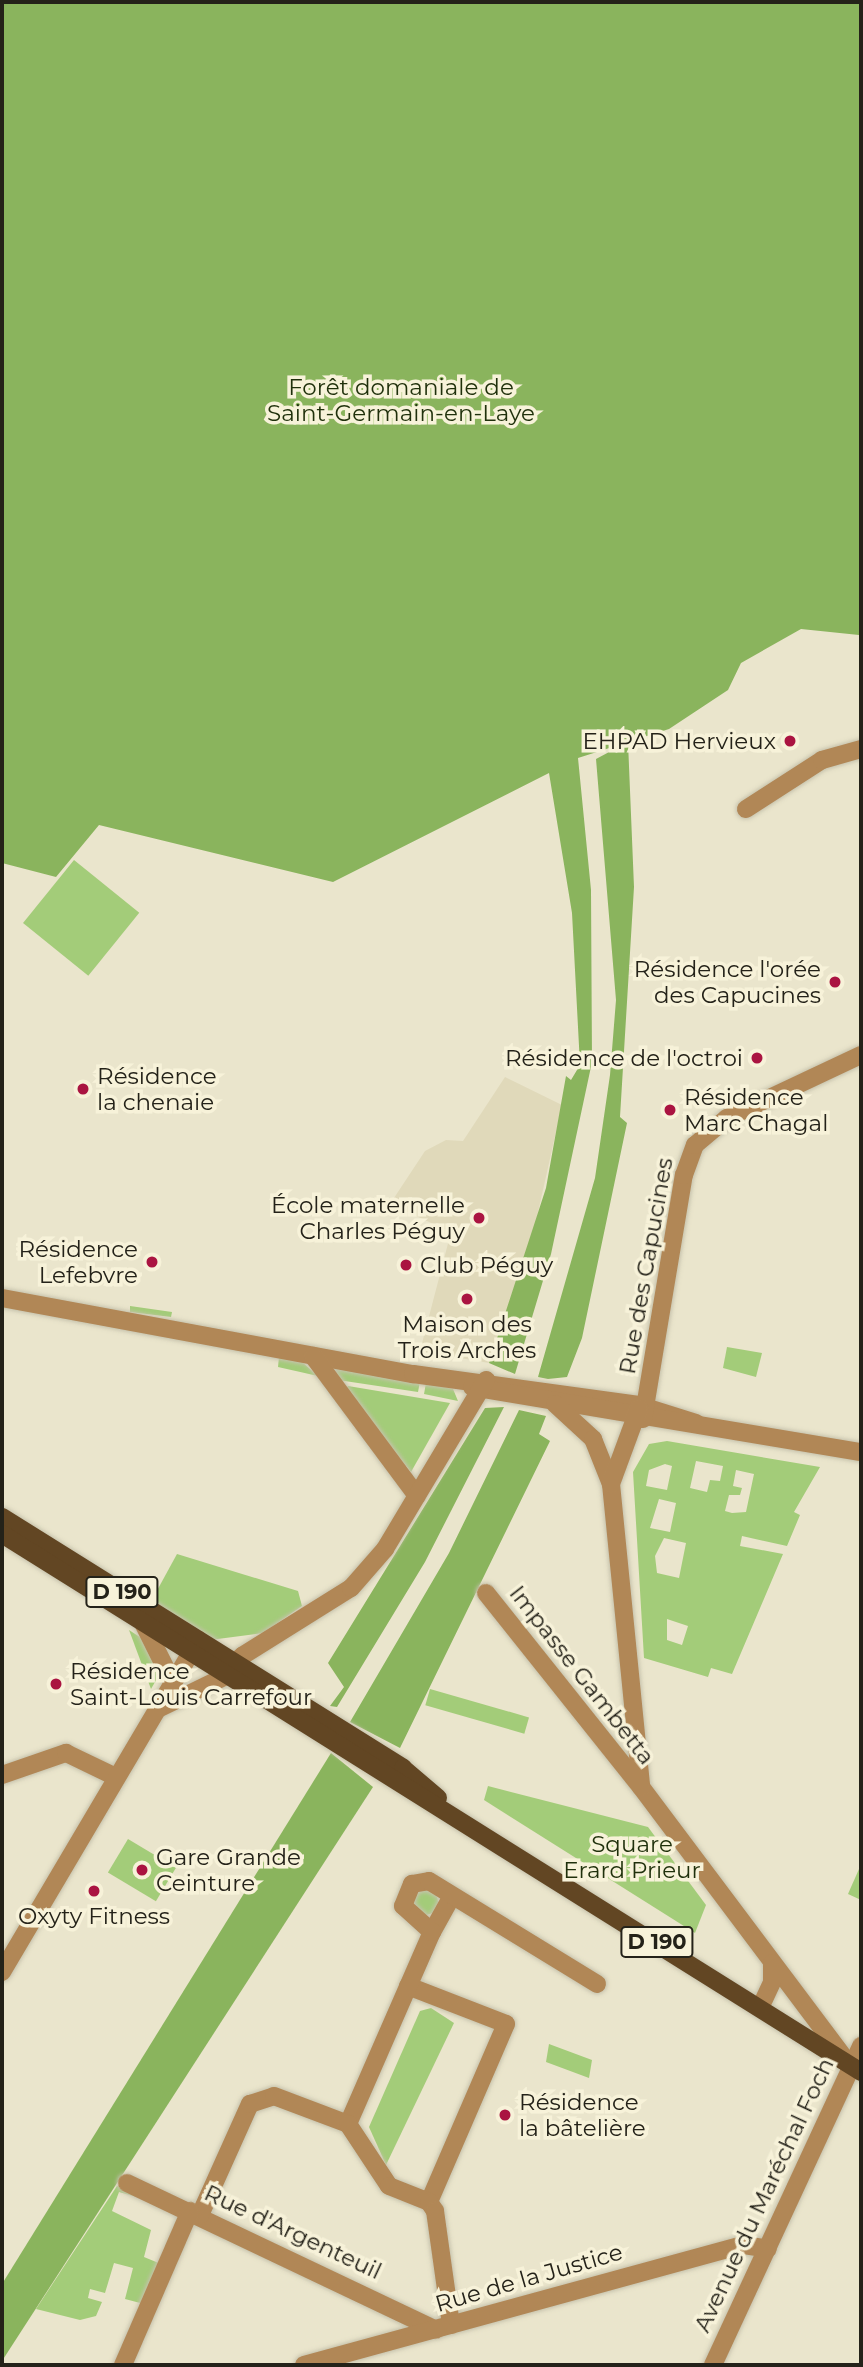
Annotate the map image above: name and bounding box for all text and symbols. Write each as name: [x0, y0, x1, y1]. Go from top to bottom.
park label: Forêt domaniale de Saint-Germain-en-Laye: [267, 373, 535, 427]
place label: EHPAD Hervieux: [582, 727, 776, 755]
marker: EHPAD Hervieux: [782, 733, 798, 749]
place label: Résidence l'orée des Capucines: [634, 955, 821, 1009]
marker: Résidence l'orée des Capucines: [827, 974, 843, 990]
place label: Résidence de l'octroi: [505, 1044, 743, 1072]
marker: Résidence de l'octroi: [749, 1050, 765, 1066]
place label: Résidence la chenaie: [97, 1062, 217, 1116]
marker: Résidence la chenaie: [75, 1081, 91, 1097]
place label: Résidence Marc Chagal: [684, 1083, 828, 1137]
marker: Résidence Marc Chagal: [662, 1102, 678, 1118]
street label: Rue des Capucines: [613, 1156, 679, 1376]
place label: École maternelle Charles Péguy: [271, 1191, 465, 1245]
marker: École maternelle Charles Péguy: [471, 1210, 487, 1226]
place label: Résidence Lefebvre: [18, 1235, 138, 1289]
place label: Club Péguy: [420, 1251, 553, 1279]
marker: Résidence Lefebvre: [144, 1254, 160, 1270]
marker: Club Péguy: [398, 1257, 414, 1273]
marker: Maison des Trois Arches: [459, 1291, 475, 1307]
place label: Maison des Trois Arches: [398, 1310, 536, 1364]
road number: D 190: [85, 1574, 159, 1610]
street label: Impasse Gambetta: [504, 1580, 660, 1770]
place label: Résidence Saint-Louis Carrefour: [70, 1657, 312, 1711]
marker: Résidence Saint-Louis Carrefour: [48, 1676, 64, 1692]
park label: Square Erard Prieur: [563, 1830, 701, 1884]
place label: Gare Grande Ceinture: [156, 1843, 301, 1897]
marker: Gare Grande Ceinture: [134, 1862, 150, 1878]
marker: Oxyty Fitness: [86, 1883, 102, 1899]
place label: Oxyty Fitness: [18, 1902, 170, 1930]
road number: D 190: [620, 1924, 694, 1960]
street label: Avenue du Maréchal Foch: [688, 2054, 840, 2336]
place label: Résidence la bâtelière: [519, 2088, 646, 2142]
marker: Résidence la bâtelière: [497, 2107, 513, 2123]
street label: Rue d'Argenteuil: [200, 2179, 386, 2285]
street label: Rue de la Justice: [432, 2238, 626, 2318]

